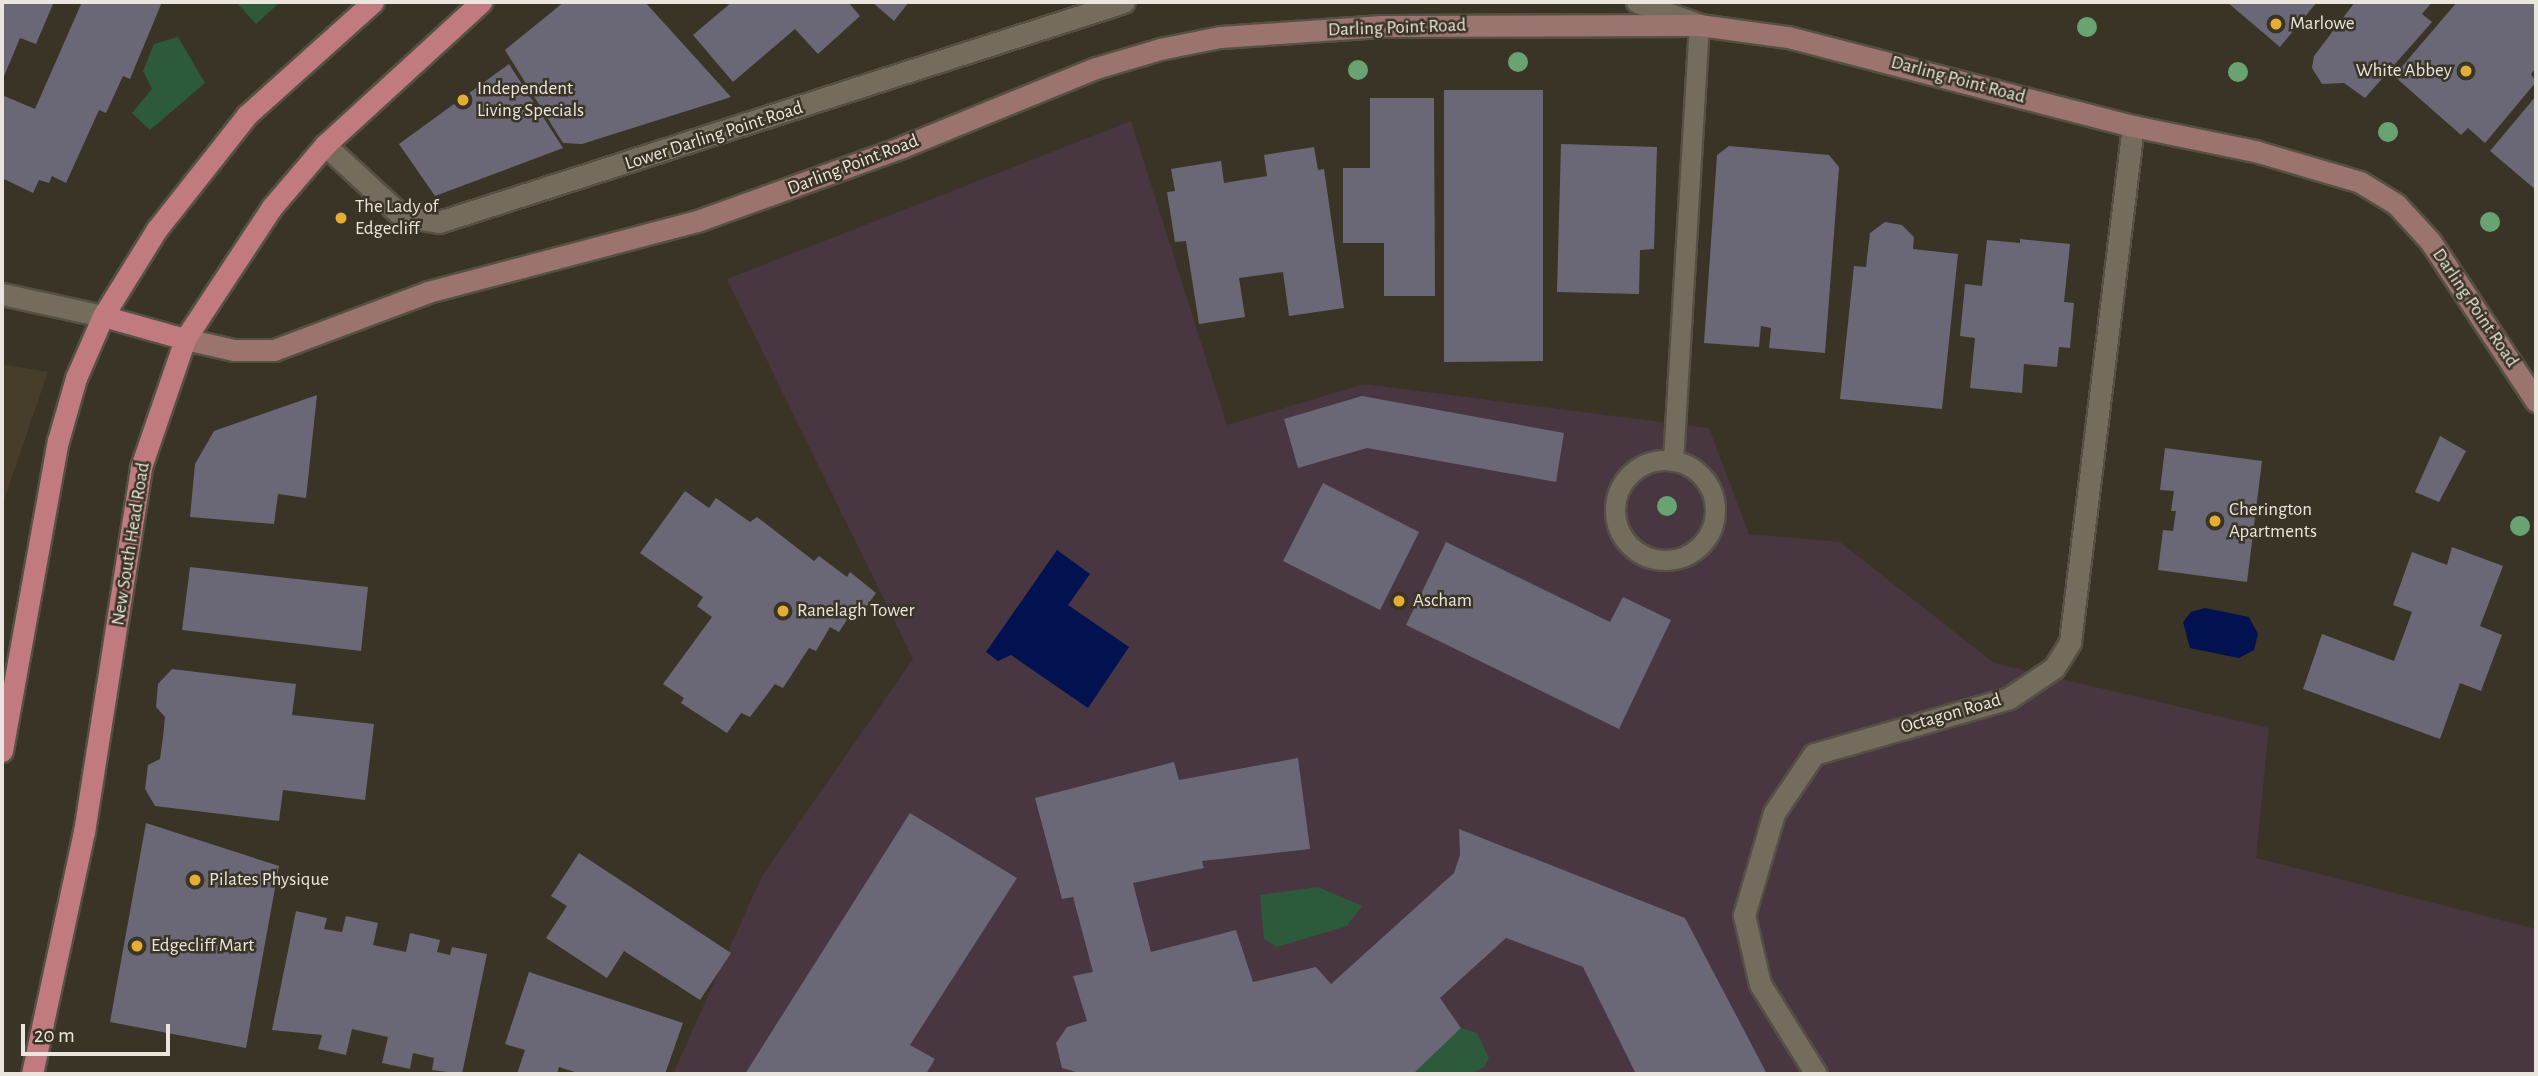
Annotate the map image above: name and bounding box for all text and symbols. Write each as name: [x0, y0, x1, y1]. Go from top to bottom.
place label: Marlowe: [2290, 13, 2355, 35]
street label: Darling Point Road: [1327, 14, 1467, 42]
marker: Marlowe: [2268, 16, 2284, 32]
street label: Darling Point Road: [1888, 51, 2028, 109]
place label: White Abbey: [2356, 60, 2452, 82]
marker: White Abbey: [2458, 63, 2474, 79]
place label: Independent Living Specials: [477, 78, 584, 122]
marker: Independent Living Specials: [455, 92, 471, 108]
street label: Lower Darling Point Road: [622, 96, 806, 176]
street label: Darling Point Road: [784, 130, 922, 200]
place label: The Lady of Edgecliff: [355, 196, 438, 240]
marker: The Lady of Edgecliff: [333, 210, 349, 226]
street label: Darling Point Road: [2427, 244, 2523, 372]
street label: New South Head Road: [107, 461, 155, 627]
place label: Cherington Apartments: [2229, 499, 2317, 543]
marker: Cherington Apartments: [2207, 513, 2223, 529]
place label: Ascham: [1413, 590, 1472, 612]
marker: Ascham: [1391, 593, 1407, 609]
place label: Ranelagh Tower: [797, 600, 915, 622]
marker: Ranelagh Tower: [775, 603, 791, 619]
street label: Octagon Road: [1898, 689, 2004, 739]
place label: Pilates Physique: [209, 869, 329, 891]
marker: Pilates Physique: [187, 872, 203, 888]
place label: Edgecliff Mart: [151, 935, 254, 957]
marker: Edgecliff Mart: [129, 938, 145, 954]
scale bar: [24, 1010, 173, 1054]
text: 20 m: [34, 1025, 75, 1046]

